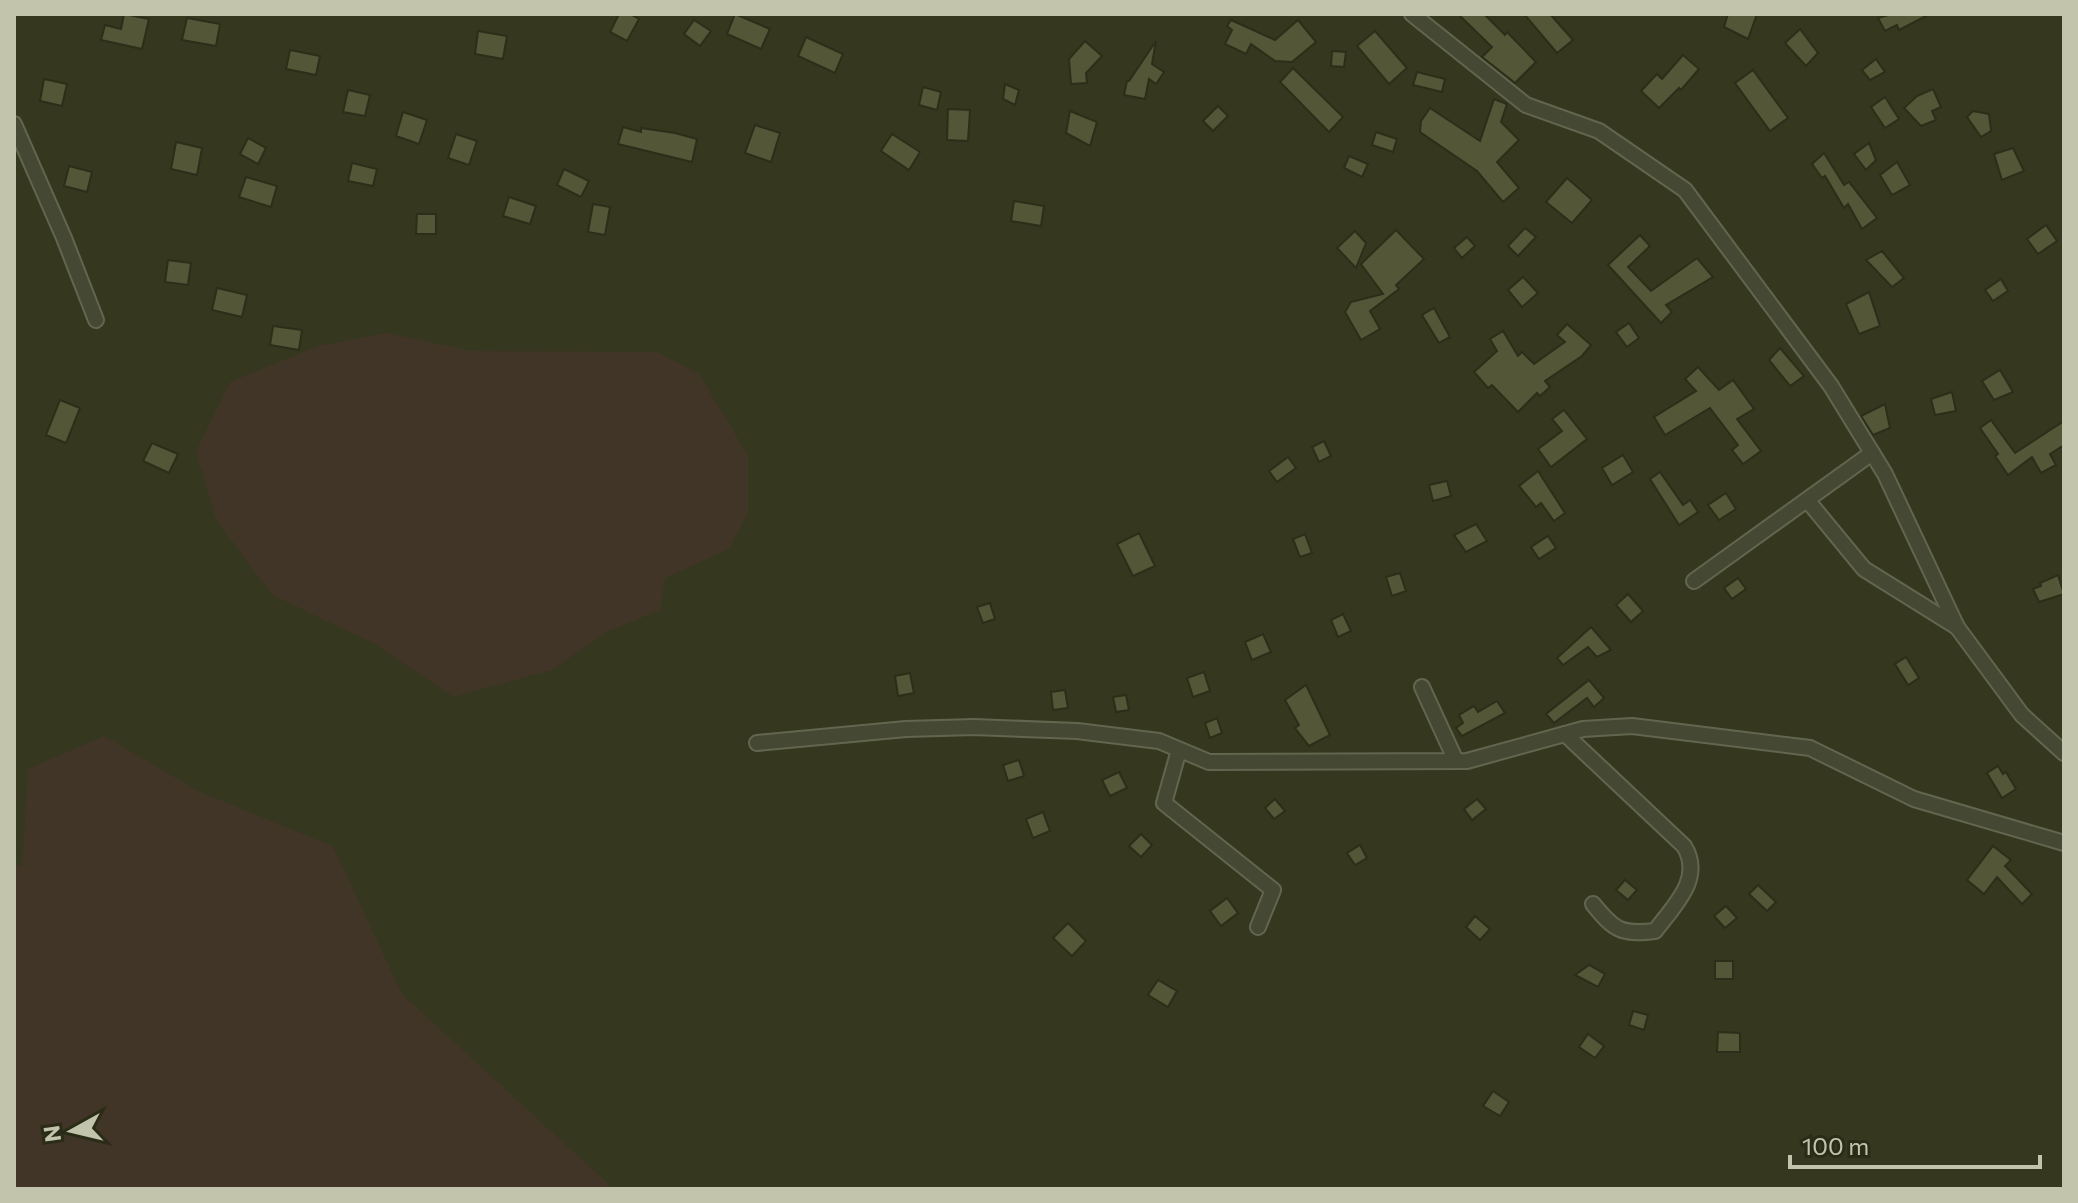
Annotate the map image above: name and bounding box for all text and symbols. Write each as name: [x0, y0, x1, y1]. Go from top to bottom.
north arrow: [32, 1091, 112, 1171]
scale bar: [1790, 1119, 2040, 1169]
text: N: [37, 1124, 66, 1144]
text: 100 m: [1802, 1131, 1869, 1160]

